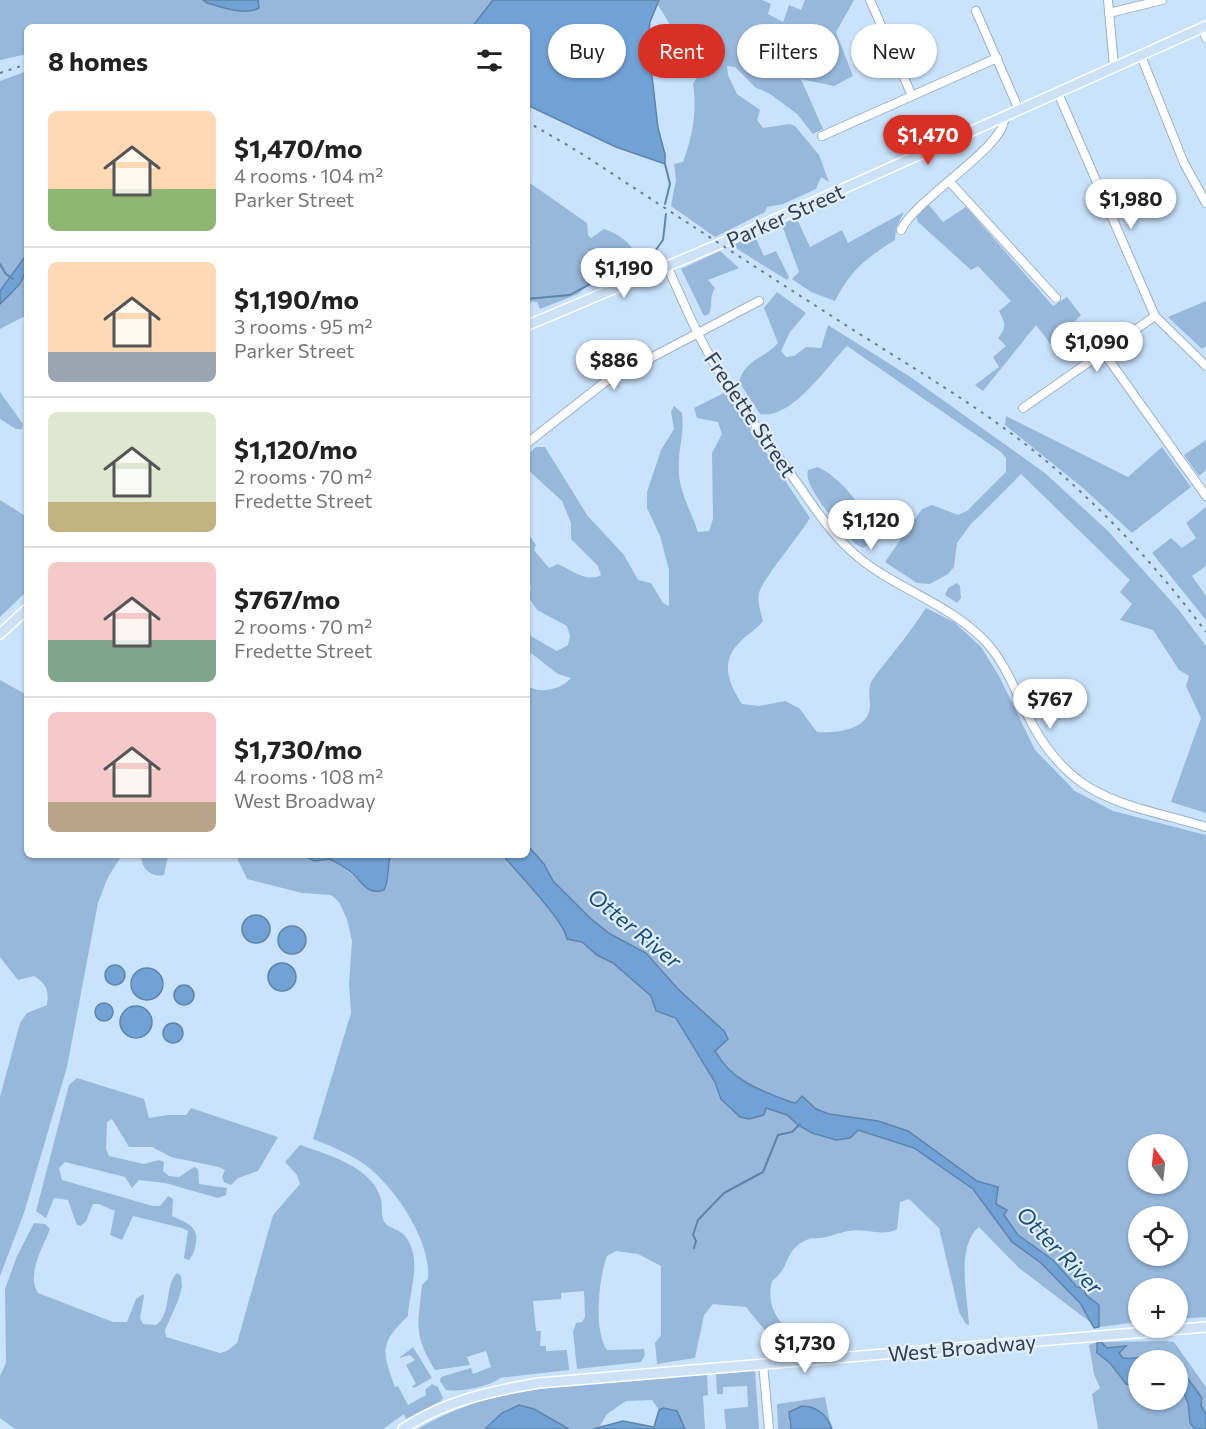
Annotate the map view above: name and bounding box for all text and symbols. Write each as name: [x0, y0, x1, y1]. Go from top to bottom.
chip: Buy: [548, 24, 626, 78]
chip: Rent: [638, 24, 725, 78]
chip: Filters: [737, 24, 839, 78]
chip: New: [851, 24, 937, 78]
icon: filters: [473, 44, 506, 77]
text: 8 homes: [48, 45, 148, 76]
pin: $1,470: [879, 115, 977, 166]
text: $1,470: [897, 122, 959, 146]
text: $1,470/mo: [234, 132, 362, 163]
icon: home: [96, 135, 168, 207]
text: 4 rooms · 104 m²: [234, 163, 383, 187]
street label: Parker Street: [722, 178, 848, 252]
pin: $1,980: [1082, 179, 1180, 230]
text: $1,980: [1099, 186, 1163, 210]
text: Parker Street: [234, 187, 354, 211]
pin: $1,190: [575, 248, 673, 299]
text: $1,190: [595, 255, 653, 279]
text: $1,190/mo: [234, 283, 359, 314]
icon: home: [96, 286, 168, 358]
text: 3 rooms · 95 m²: [234, 314, 373, 338]
pin: $1,090: [1048, 322, 1146, 373]
text: $1,090: [1065, 329, 1129, 353]
text: Parker Street: [234, 338, 354, 362]
pin: $886: [578, 340, 650, 391]
text: $886: [590, 347, 638, 371]
street label: Fredette Street: [700, 347, 802, 481]
text: $1,120/mo: [234, 433, 358, 464]
icon: home: [96, 436, 168, 508]
text: 2 rooms · 70 m²: [234, 464, 372, 488]
text: Fredette Street: [234, 488, 373, 512]
pin: $1,120: [822, 500, 920, 551]
text: $1,120: [842, 507, 900, 531]
text: $767/mo: [234, 583, 340, 614]
icon: home: [96, 586, 168, 658]
text: 2 rooms · 70 m²: [234, 614, 372, 638]
text: Fredette Street: [234, 638, 373, 662]
pin: $767: [1014, 679, 1086, 730]
text: $767: [1027, 686, 1073, 710]
text: $1,730/mo: [234, 733, 362, 764]
icon: home: [96, 736, 168, 808]
text: 4 rooms · 108 m²: [234, 764, 383, 788]
text: West Broadway: [234, 788, 376, 812]
water label: Otter River: [583, 882, 688, 975]
north arrow: [1128, 1134, 1188, 1194]
map controls: [1128, 1134, 1188, 1410]
water label: Otter River: [1011, 1200, 1110, 1301]
button: locate: [1128, 1206, 1188, 1266]
button: +: [1128, 1278, 1188, 1338]
pin: $1,730: [756, 1323, 854, 1374]
street label: West Broadway: [887, 1328, 1037, 1366]
text: $1,730: [774, 1330, 836, 1354]
button: −: [1128, 1350, 1188, 1410]

